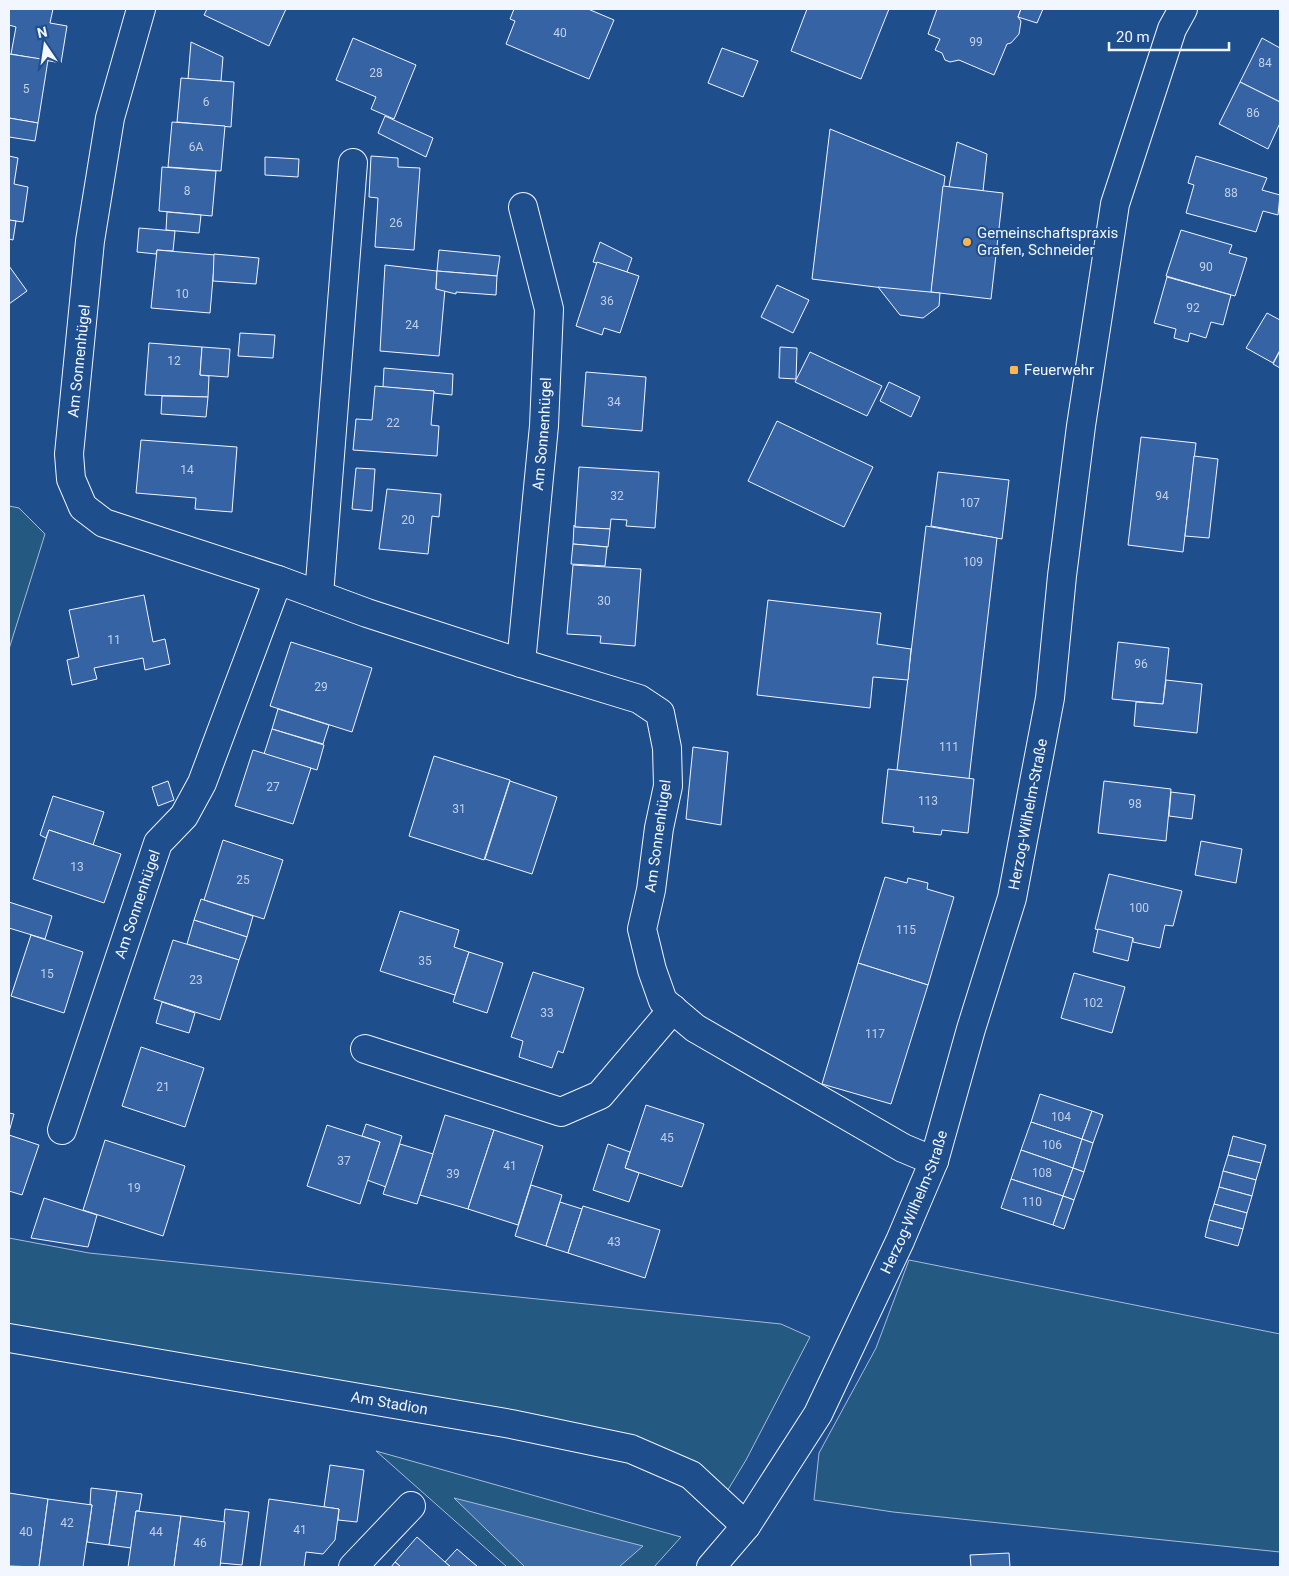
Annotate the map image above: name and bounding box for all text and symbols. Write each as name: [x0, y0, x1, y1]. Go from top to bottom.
north arrow: [20, 20, 70, 70]
scale bar: [1109, 20, 1229, 52]
text: N: [35, 23, 49, 41]
house number: 40: [553, 26, 567, 40]
text: 20 m: [1116, 28, 1150, 46]
house number: 99: [969, 35, 983, 49]
house number: 84: [1258, 56, 1272, 70]
house number: 28: [369, 66, 383, 80]
house number: 5: [23, 82, 30, 96]
house number: 6: [203, 95, 210, 109]
house number: 86: [1246, 106, 1260, 120]
house number: 6A: [189, 140, 203, 154]
house number: 8: [184, 184, 191, 198]
house number: 88: [1224, 186, 1238, 200]
house number: 26: [389, 216, 403, 230]
place label: Gemeinschaftspraxis Grafen, Schneider: [977, 224, 1118, 259]
marker: Gemeinschaftspraxis Grafen, Schneider: [961, 236, 973, 248]
house number: 90: [1199, 260, 1213, 274]
house number: 10: [175, 287, 189, 301]
house number: 36: [600, 294, 614, 308]
house number: 92: [1186, 301, 1200, 315]
street label: Am Sonnenhügel: [64, 304, 94, 418]
house number: 24: [405, 318, 419, 332]
house number: 12: [167, 354, 181, 368]
place label: Feuerwehr: [1024, 361, 1094, 379]
marker: Feuerwehr: [1008, 364, 1020, 376]
street label: Am Sonnenhügel: [529, 377, 555, 491]
house number: 34: [607, 395, 621, 409]
house number: 22: [386, 416, 400, 430]
house number: 14: [180, 463, 194, 477]
house number: 32: [610, 489, 624, 503]
house number: 94: [1155, 489, 1169, 503]
house number: 107: [960, 496, 980, 510]
house number: 20: [401, 513, 415, 527]
house number: 109: [963, 555, 983, 569]
house number: 30: [597, 594, 611, 608]
house number: 11: [107, 633, 121, 647]
house number: 96: [1134, 657, 1148, 671]
house number: 29: [314, 680, 328, 694]
street label: Herzog-Wilhelm-Straße: [1005, 737, 1051, 891]
house number: 111: [939, 740, 959, 754]
street label: Am Sonnenhügel: [641, 779, 675, 893]
house number: 27: [266, 780, 280, 794]
house number: 113: [918, 794, 938, 808]
house number: 98: [1128, 797, 1142, 811]
house number: 31: [452, 802, 466, 816]
street label: Am Sonnenhügel: [111, 848, 164, 961]
house number: 13: [70, 860, 84, 874]
house number: 25: [236, 873, 250, 887]
house number: 100: [1129, 901, 1149, 915]
house number: 115: [896, 923, 916, 937]
house number: 35: [418, 954, 432, 968]
house number: 15: [40, 967, 54, 981]
house number: 23: [189, 973, 203, 987]
house number: 102: [1083, 996, 1103, 1010]
house number: 33: [540, 1006, 554, 1020]
house number: 117: [865, 1027, 885, 1041]
house number: 21: [156, 1080, 170, 1094]
house number: 104: [1051, 1110, 1071, 1124]
street label: Herzog-Wilhelm-Straße: [877, 1128, 951, 1277]
house number: 45: [660, 1131, 674, 1145]
house number: 106: [1042, 1138, 1062, 1152]
house number: 37: [337, 1154, 351, 1168]
house number: 41: [503, 1159, 517, 1173]
house number: 108: [1032, 1166, 1052, 1180]
house number: 39: [446, 1167, 460, 1181]
house number: 19: [127, 1181, 141, 1195]
house number: 110: [1022, 1195, 1042, 1209]
house number: 43: [607, 1235, 621, 1249]
street label: Am Stadion: [350, 1388, 429, 1419]
house number: 42: [60, 1516, 74, 1530]
house number: 41: [293, 1523, 307, 1537]
house number: 40: [19, 1525, 33, 1539]
house number: 44: [149, 1525, 163, 1539]
house number: 46: [193, 1536, 207, 1550]

